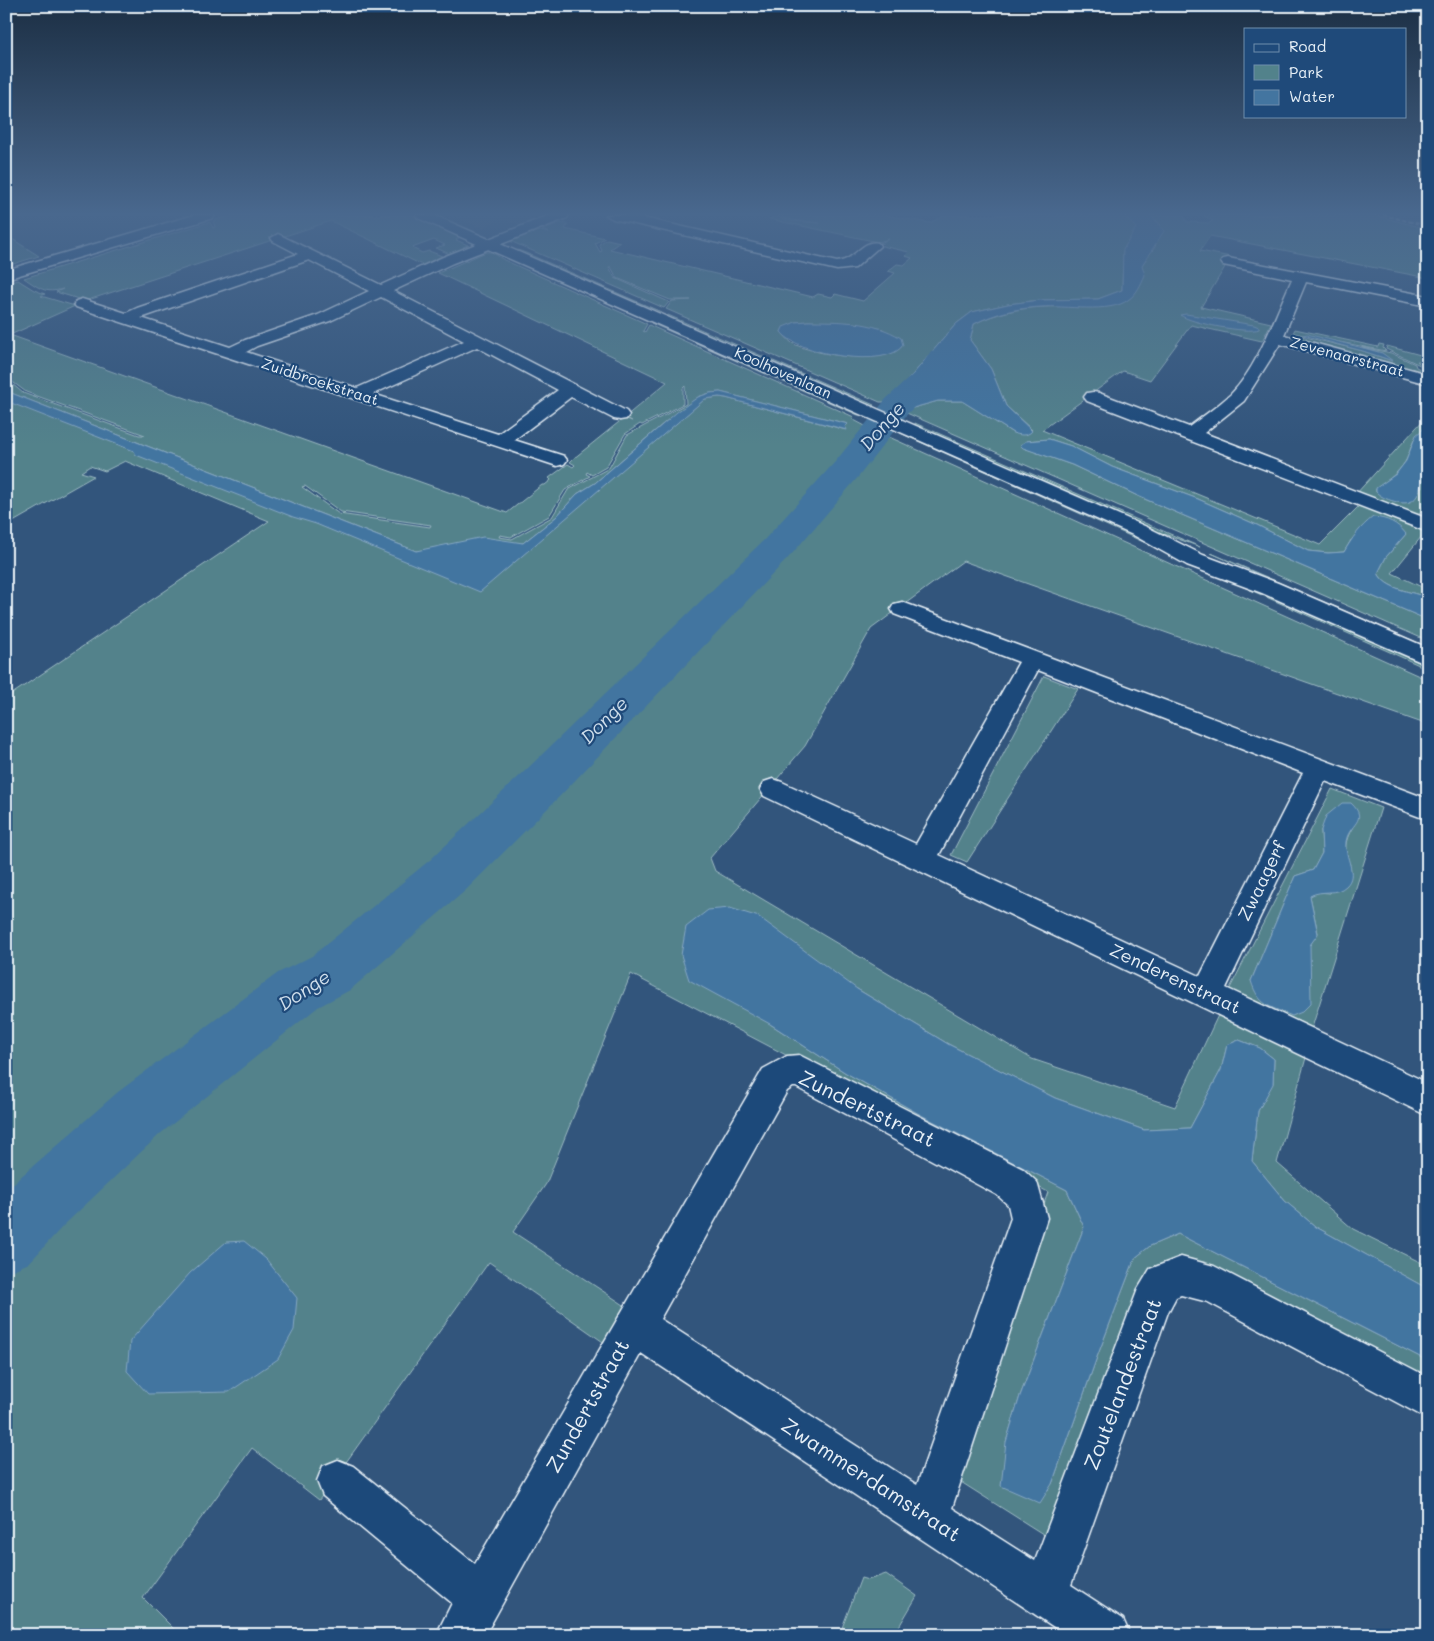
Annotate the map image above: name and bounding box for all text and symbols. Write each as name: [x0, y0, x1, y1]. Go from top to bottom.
legend: [1244, 28, 1406, 118]
text: Road: [1289, 36, 1326, 56]
text: Park: [1289, 62, 1323, 82]
text: Water: [1289, 86, 1335, 106]
street label: Zevenaarstraat: [1288, 331, 1407, 381]
street label: Koolhovenlaan: [732, 342, 835, 402]
street label: Zuidbroekstraat: [259, 353, 382, 409]
water label: Donge: [853, 396, 910, 456]
water label: Donge: [574, 690, 633, 749]
street label: Zwaagerf: [1231, 836, 1291, 925]
street label: Zenderenstraat: [1106, 937, 1245, 1019]
water label: Donge: [273, 963, 335, 1016]
street label: Zundertstraat: [795, 1063, 940, 1152]
street label: Zoutelandestraat: [1076, 1294, 1167, 1473]
street label: Zundertstraat: [539, 1334, 635, 1477]
street label: Zwammerdamstraat: [777, 1410, 967, 1547]

